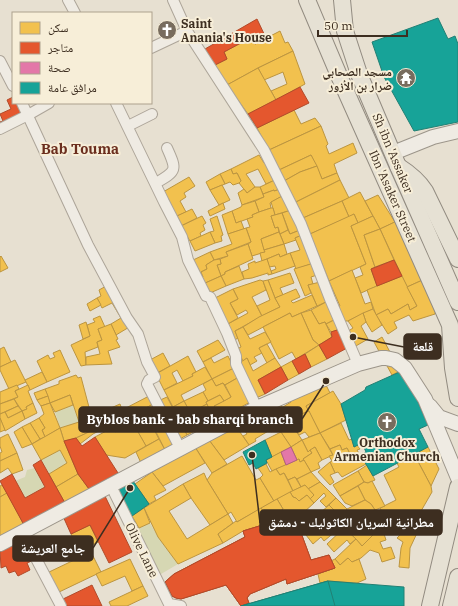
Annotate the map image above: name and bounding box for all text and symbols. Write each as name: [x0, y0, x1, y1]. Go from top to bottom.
legend: [12, 12, 152, 104]
scale bar: [318, 12, 407, 38]
place label: Saint Anania's House: [181, 16, 272, 45]
text: 50 m: [324, 18, 353, 33]
church icon: Saint Anania's House: [156, 19, 178, 41]
text: سكن: [48, 20, 69, 35]
text: متاجر: [47, 40, 73, 55]
text: صحة: [48, 60, 71, 75]
place label: مسجد الصحابي ضرار بن الأزور: [322, 64, 392, 94]
temple icon: مسجد الصحابي ضرار بن الأزور: [395, 67, 417, 89]
text: مرافق عامة: [48, 80, 97, 95]
street label: Sh ibn 'Assaker: [369, 111, 417, 196]
district label: Bab Touma: [41, 140, 119, 158]
street label: Ibn 'Asaker Street: [366, 148, 420, 244]
callout: قلعة: [404, 334, 441, 359]
text: قلعة: [413, 338, 433, 355]
callout: Byblos bank - bab sharqi branch: [79, 407, 302, 432]
text: Byblos bank - bab sharqi branch: [87, 411, 294, 428]
church icon: Orthodox Armenian Church: [376, 411, 398, 433]
place label: Orthodox Armenian Church: [334, 435, 440, 464]
callout: مطرانية السريان الكاثوليك - دمشق: [260, 510, 442, 535]
text: مطرانية السريان الكاثوليك - دمشق: [268, 514, 434, 531]
street label: Olive Lane: [122, 520, 162, 580]
callout: جامع العريشة: [13, 536, 93, 561]
text: جامع العريشة: [21, 540, 85, 558]

